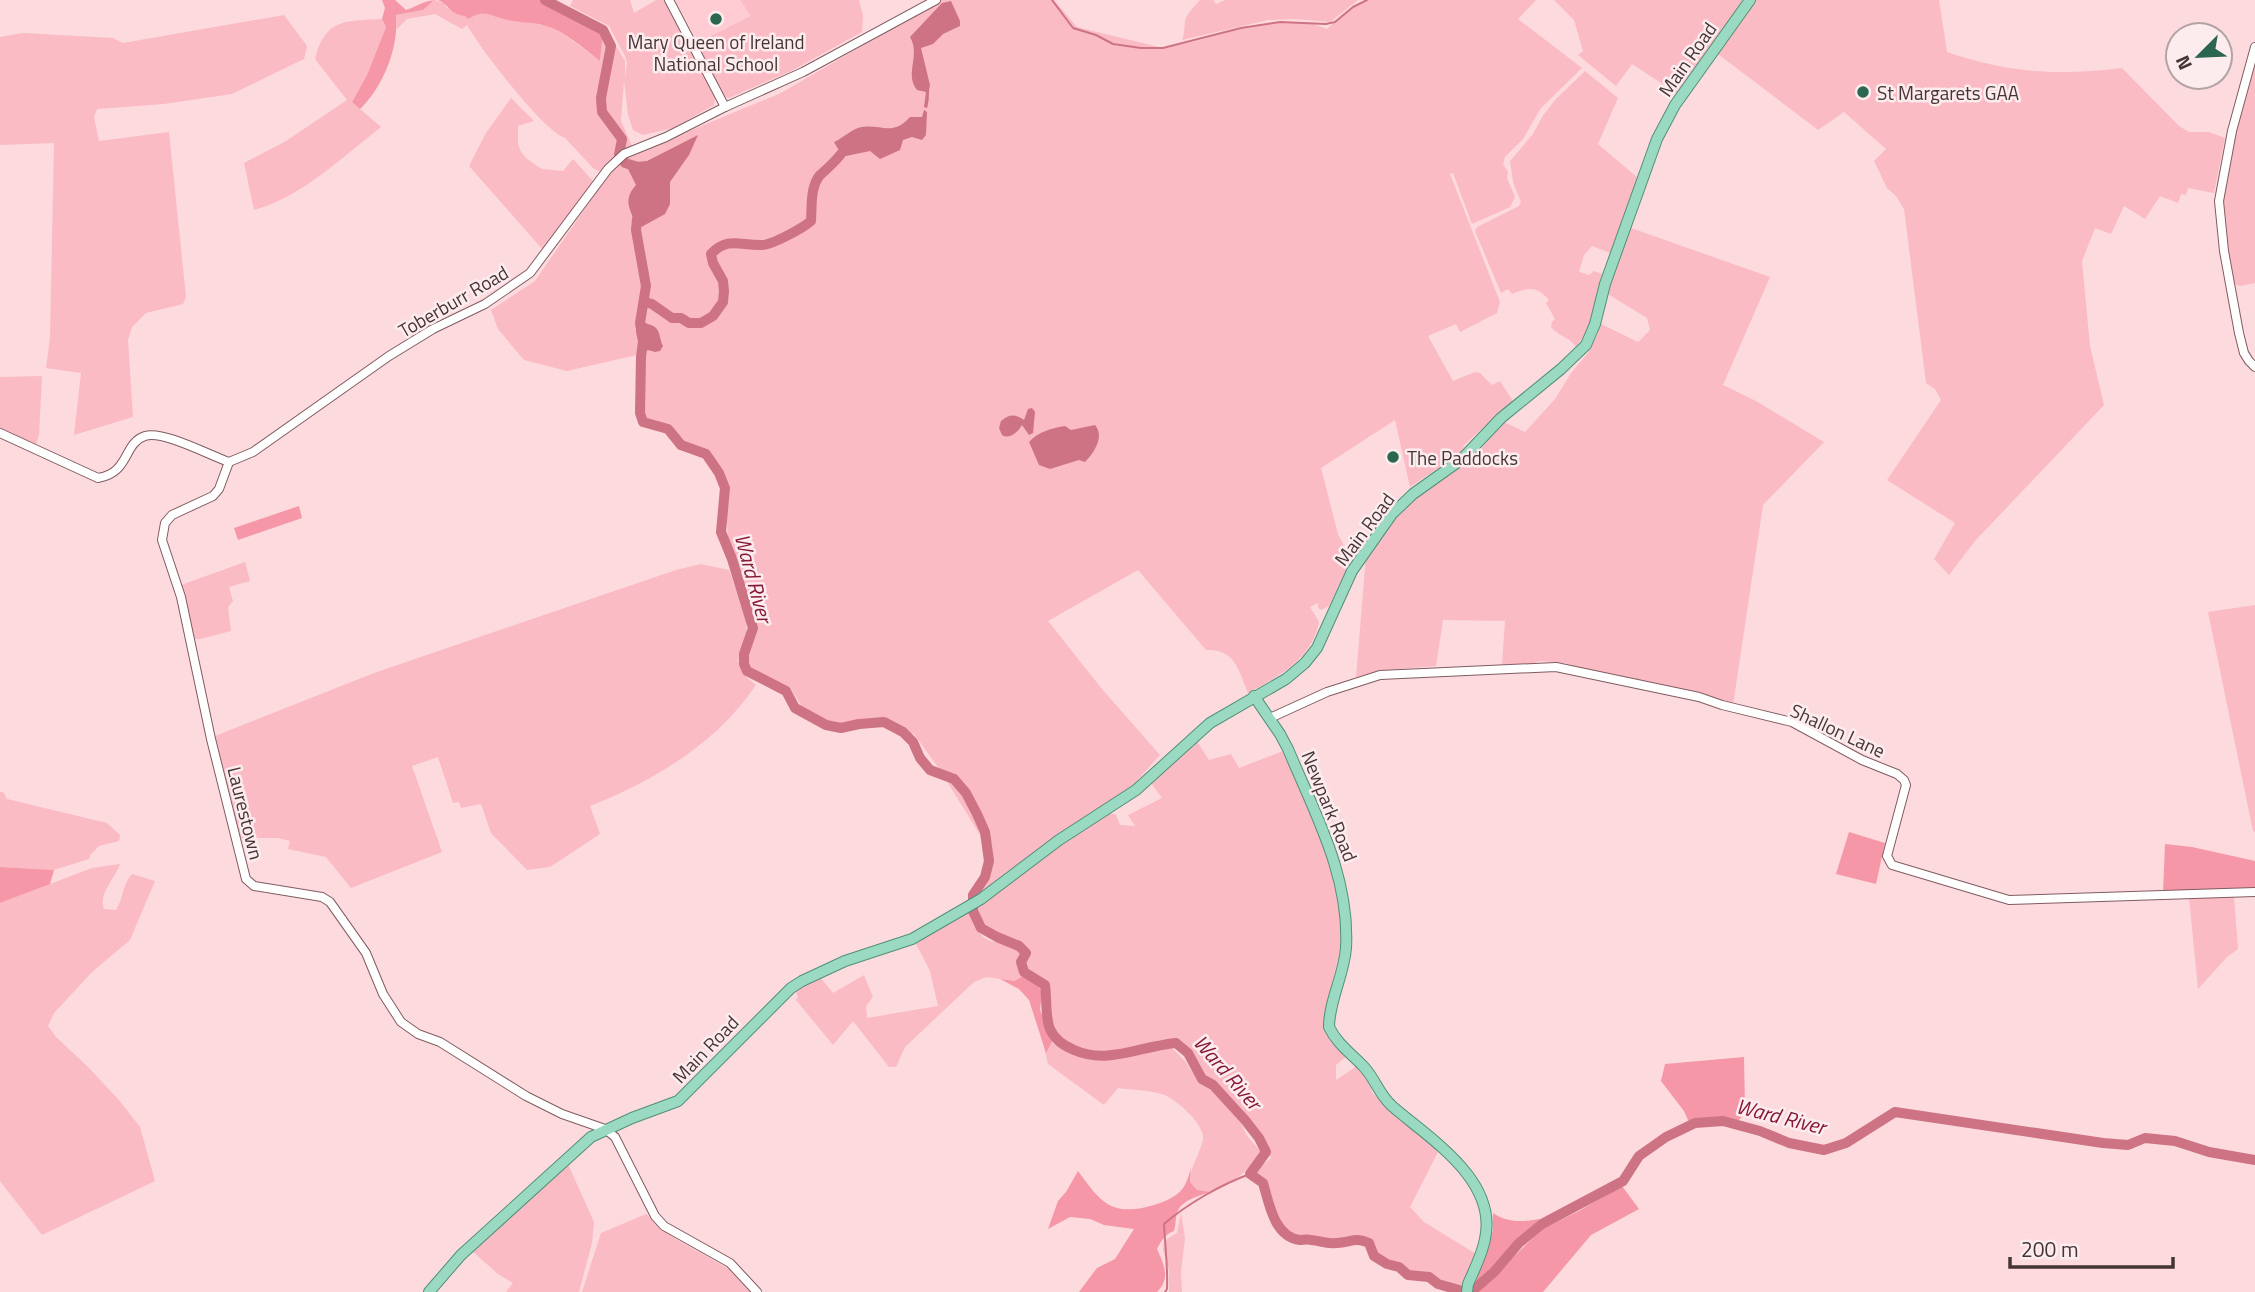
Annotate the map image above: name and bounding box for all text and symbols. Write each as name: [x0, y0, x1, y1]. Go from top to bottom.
marker: Mary Queen of Ireland National School: [708, 11, 724, 27]
street label: Main Road: [1651, 16, 1723, 102]
north arrow: [2164, 21, 2234, 91]
place label: Mary Queen of Ireland National School: [628, 27, 804, 78]
text: N: [2167, 51, 2199, 75]
place label: St Margarets GAA: [1877, 78, 2019, 107]
marker: St Margarets GAA: [1855, 84, 1871, 100]
street label: Toberburr Road: [392, 258, 514, 344]
place label: The Paddocks: [1407, 443, 1518, 472]
marker: The Paddocks: [1385, 449, 1401, 465]
street label: Main Road: [1327, 486, 1401, 572]
water label: Ward River: [727, 530, 782, 628]
street label: Shallon Lane: [1786, 695, 1890, 765]
street label: Newpark Road: [1295, 746, 1365, 866]
street label: Laurestown: [220, 763, 272, 863]
street label: Main Road: [665, 1008, 745, 1090]
water label: Ward River: [1186, 1027, 1271, 1119]
water label: Ward River: [1733, 1090, 1831, 1143]
scale bar: [2010, 1226, 2173, 1270]
text: 200 m: [2021, 1233, 2078, 1265]

